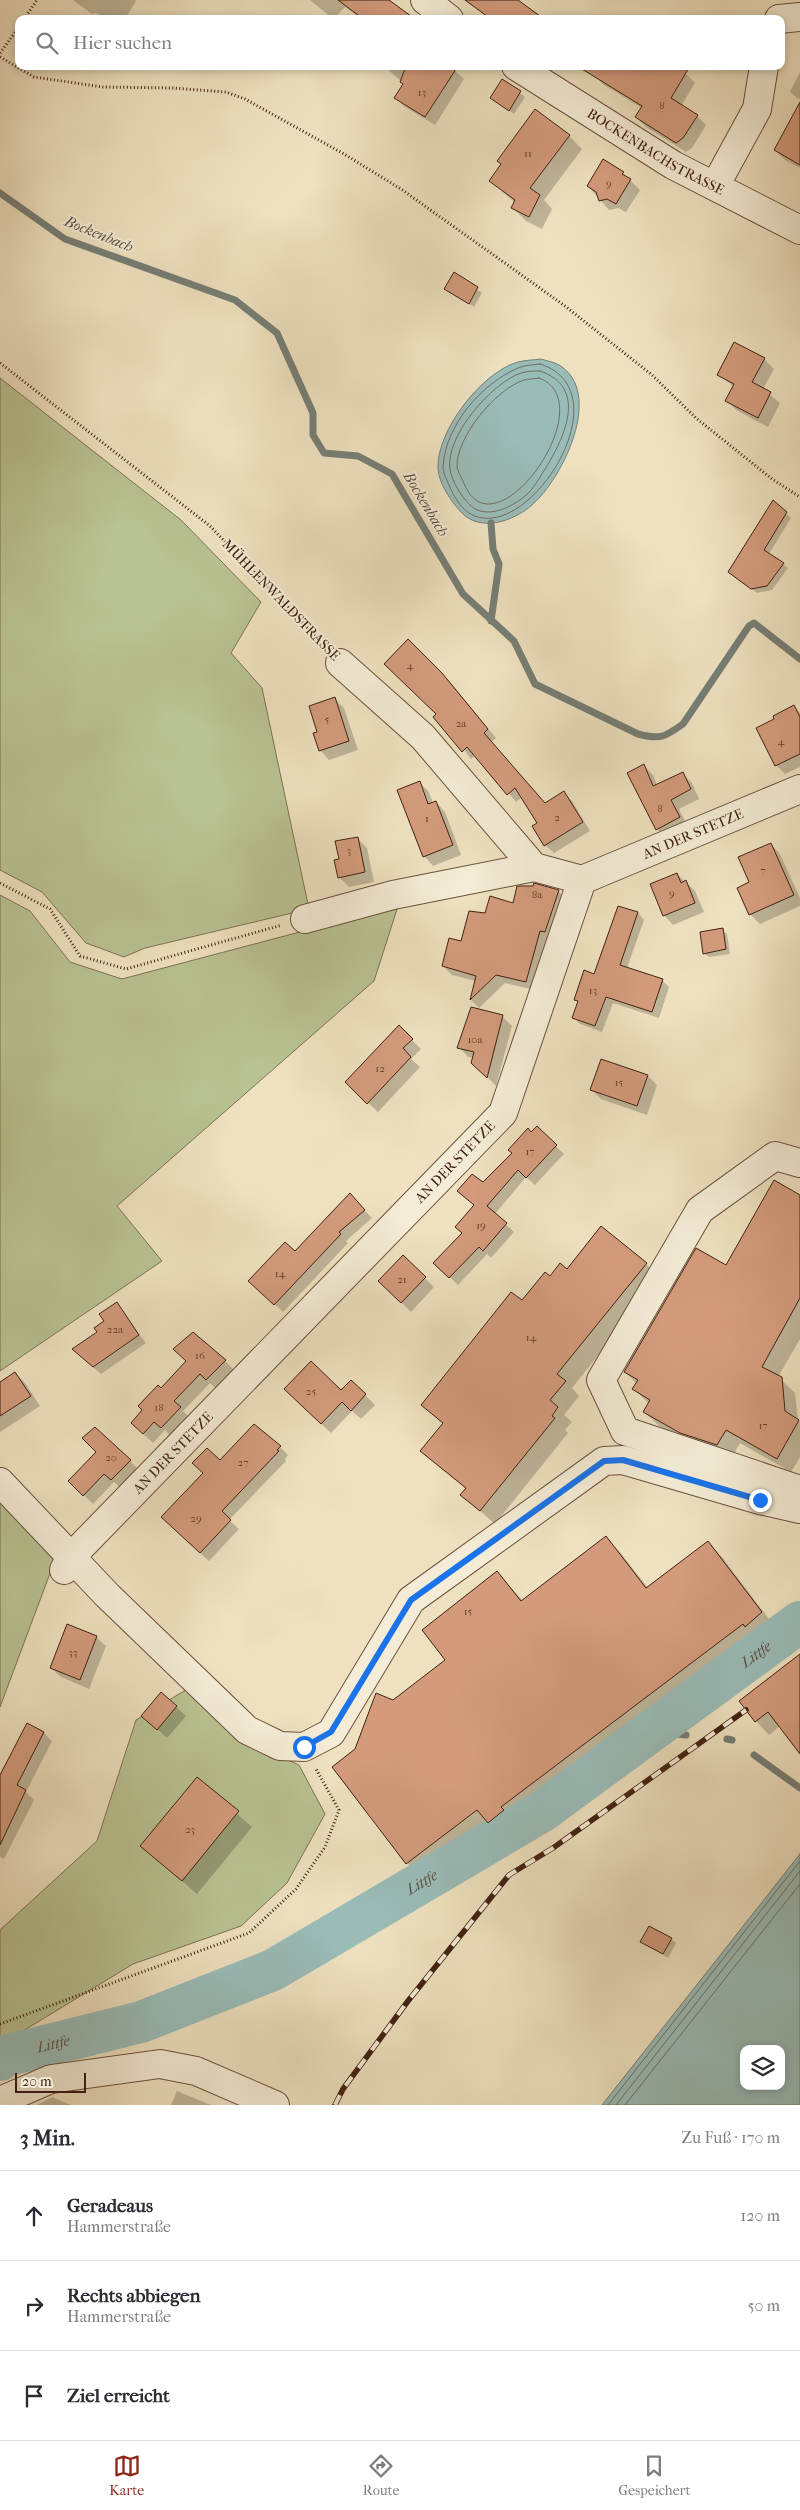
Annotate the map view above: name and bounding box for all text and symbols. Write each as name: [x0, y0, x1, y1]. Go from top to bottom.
search box: [15, 15, 785, 70]
icon: search: [33, 29, 61, 57]
text: Hier suchen: [73, 32, 172, 54]
house number: 13: [418, 86, 426, 99]
house number: 8: [659, 99, 665, 112]
street label: BOCKENBACHSTRASSE: [584, 105, 728, 199]
house number: 11: [524, 147, 532, 160]
house number: 9: [606, 177, 612, 190]
water label: Bockenbach: [61, 212, 136, 256]
water label: Bockenbach: [399, 468, 452, 540]
street label: MÜHLENWALDSTRASSE: [219, 536, 344, 665]
house number: 4: [407, 659, 414, 672]
house number: 5: [325, 713, 330, 726]
house number: 2a: [456, 717, 467, 730]
house number: 4: [778, 735, 785, 748]
house number: 8: [657, 802, 663, 815]
street label: AN DER STETZE: [639, 805, 746, 863]
house number: 2: [554, 811, 560, 824]
house number: 1: [425, 812, 429, 825]
house number: 3: [347, 844, 351, 857]
house number: 7: [760, 864, 766, 877]
house number: 9: [669, 887, 675, 900]
house number: 8a: [532, 888, 543, 901]
house number: 13: [589, 984, 597, 997]
house number: 10a: [467, 1033, 483, 1046]
house number: 12: [375, 1062, 385, 1075]
house number: 15: [615, 1076, 624, 1089]
street label: AN DER STETZE: [411, 1117, 499, 1207]
house number: 17: [525, 1145, 535, 1158]
house number: 19: [476, 1219, 486, 1232]
house number: 14: [275, 1267, 286, 1280]
house number: 21: [397, 1273, 407, 1286]
house number: 22a: [107, 1323, 124, 1336]
house number: 14: [526, 1331, 537, 1344]
house number: 16: [195, 1349, 205, 1362]
house number: 25: [306, 1385, 316, 1398]
house number: 18: [154, 1401, 164, 1414]
street label: AN DER STETZE: [129, 1408, 217, 1498]
house number: 17: [758, 1419, 768, 1432]
house number: 20: [105, 1451, 117, 1464]
house number: 27: [238, 1456, 248, 1469]
route end: [749, 1489, 772, 1512]
house number: 29: [190, 1512, 202, 1525]
house number: 15: [464, 1605, 473, 1618]
water label: Littfe: [736, 1637, 775, 1672]
house number: 33: [68, 1646, 78, 1659]
route start: [293, 1736, 316, 1759]
house number: 23: [185, 1823, 195, 1836]
water label: Littfe: [402, 1866, 441, 1899]
water label: Littfe: [34, 2031, 72, 2057]
map controls: [740, 2045, 785, 2090]
button: layers: [740, 2045, 785, 2090]
scale bar: [15, 2070, 86, 2093]
text: 20 m: [22, 2073, 52, 2090]
text: 3 Min.: [20, 2126, 75, 2150]
text: Zu Fuß · 170 m: [681, 2128, 780, 2147]
text: Geradeaus: [67, 2195, 153, 2217]
icon: ahead: [20, 2202, 48, 2230]
text: 120 m: [741, 2206, 780, 2225]
text: Hammerstraße: [67, 2217, 171, 2236]
text: Rechts abbiegen: [67, 2285, 201, 2307]
icon: right: [20, 2292, 48, 2320]
text: 50 m: [748, 2296, 780, 2315]
text: Hammerstraße: [67, 2307, 171, 2326]
icon: arrive: [20, 2382, 48, 2410]
text: Ziel erreicht: [67, 2385, 170, 2407]
tab: Karte: [109, 2452, 144, 2499]
tab: Route: [363, 2452, 400, 2499]
tab: Gespeichert: [618, 2452, 691, 2499]

